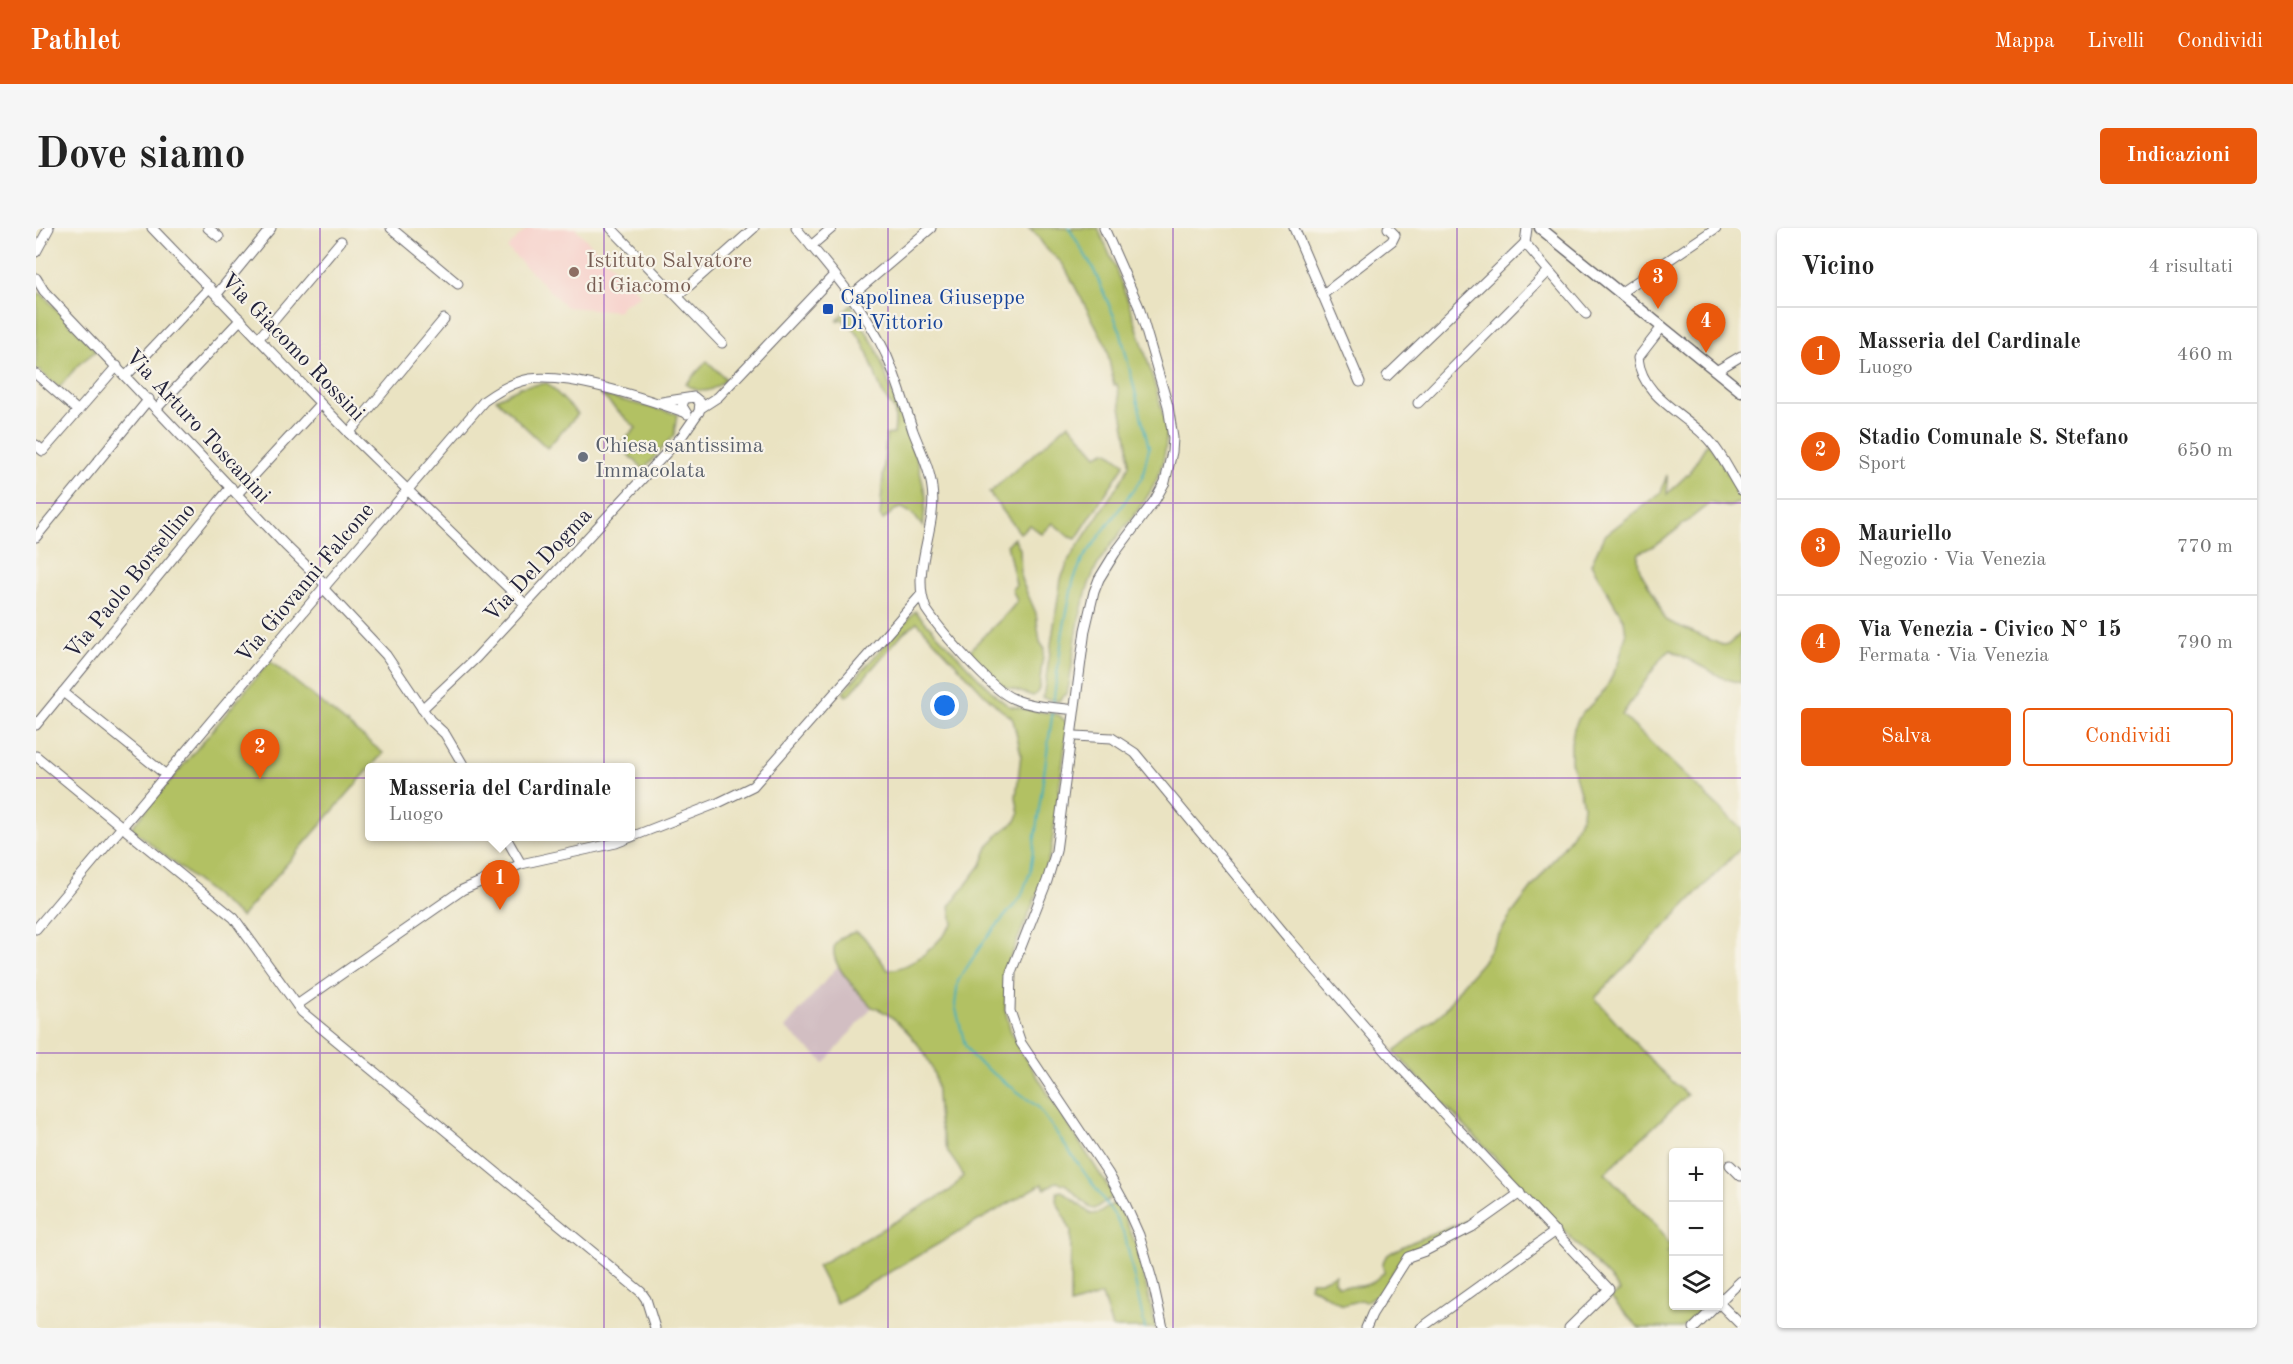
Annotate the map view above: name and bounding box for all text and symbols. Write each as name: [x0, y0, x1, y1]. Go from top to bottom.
text: Pathlet: [30, 28, 121, 56]
text: Mappa: [1994, 31, 2055, 52]
text: Livelli: [2088, 31, 2144, 52]
text: Condividi: [2177, 31, 2263, 52]
button: Indicazioni: [2100, 128, 2257, 184]
text: Dove siamo: [36, 135, 246, 177]
place label: Istituto Salvatore di Giacomo: [586, 250, 752, 297]
text: Vicino: [1801, 254, 1875, 280]
text: 4 risultati: [2148, 257, 2233, 277]
pin: 3: [1638, 260, 1678, 309]
marker: Istituto Salvatore di Giacomo: [567, 265, 581, 279]
street label: Via Giacomo Rossini: [217, 269, 369, 426]
place label: Capolinea Giuseppe Di Vittorio: [840, 287, 1025, 334]
marker: Capolinea Giuseppe Di Vittorio: [821, 302, 835, 316]
pin: 4: [1686, 304, 1726, 353]
text: Masseria del Cardinale: [1858, 331, 2081, 353]
street label: Via Arturo Toscanini: [121, 345, 274, 507]
text: 1: [1815, 345, 1826, 365]
text: 460 m: [2177, 345, 2233, 365]
text: Luogo: [1858, 358, 1913, 378]
text: Stadio Comunale S. Stefano: [1858, 427, 2129, 449]
place label: Chiesa santissima Immacolata: [595, 435, 764, 482]
text: 2: [1815, 441, 1826, 461]
text: 650 m: [2177, 441, 2233, 461]
marker: Chiesa santissima Immacolata: [576, 450, 590, 464]
text: Sport: [1858, 454, 1906, 474]
street label: Via Paolo Borsellino: [61, 499, 200, 663]
street label: Via Giovanni Falcone: [232, 499, 379, 667]
street label: Via Del Dogma: [480, 504, 597, 626]
text: Mauriello: [1858, 523, 1952, 545]
text: 3: [1815, 537, 1826, 557]
text: 770 m: [2177, 537, 2233, 557]
text: Negozio · Via Venezia: [1858, 550, 2046, 570]
text: Via Venezia - Civico N° 15: [1858, 619, 2122, 641]
text: 4: [1815, 633, 1826, 653]
text: 790 m: [2177, 633, 2233, 653]
text: Fermata · Via Venezia: [1858, 646, 2049, 666]
your location: [930, 691, 959, 720]
button: Salva: [1801, 708, 2011, 766]
button: Condividi: [2023, 708, 2233, 766]
pin: 2: [240, 730, 280, 779]
popup: [365, 763, 635, 841]
text: Masseria del Cardinale: [389, 778, 611, 800]
text: Luogo: [389, 805, 443, 825]
pin: 1: [480, 860, 520, 910]
map controls: [1669, 1148, 1723, 1310]
button: +: [1669, 1148, 1723, 1202]
button: −: [1669, 1202, 1723, 1256]
button: layers: [1669, 1256, 1723, 1310]

